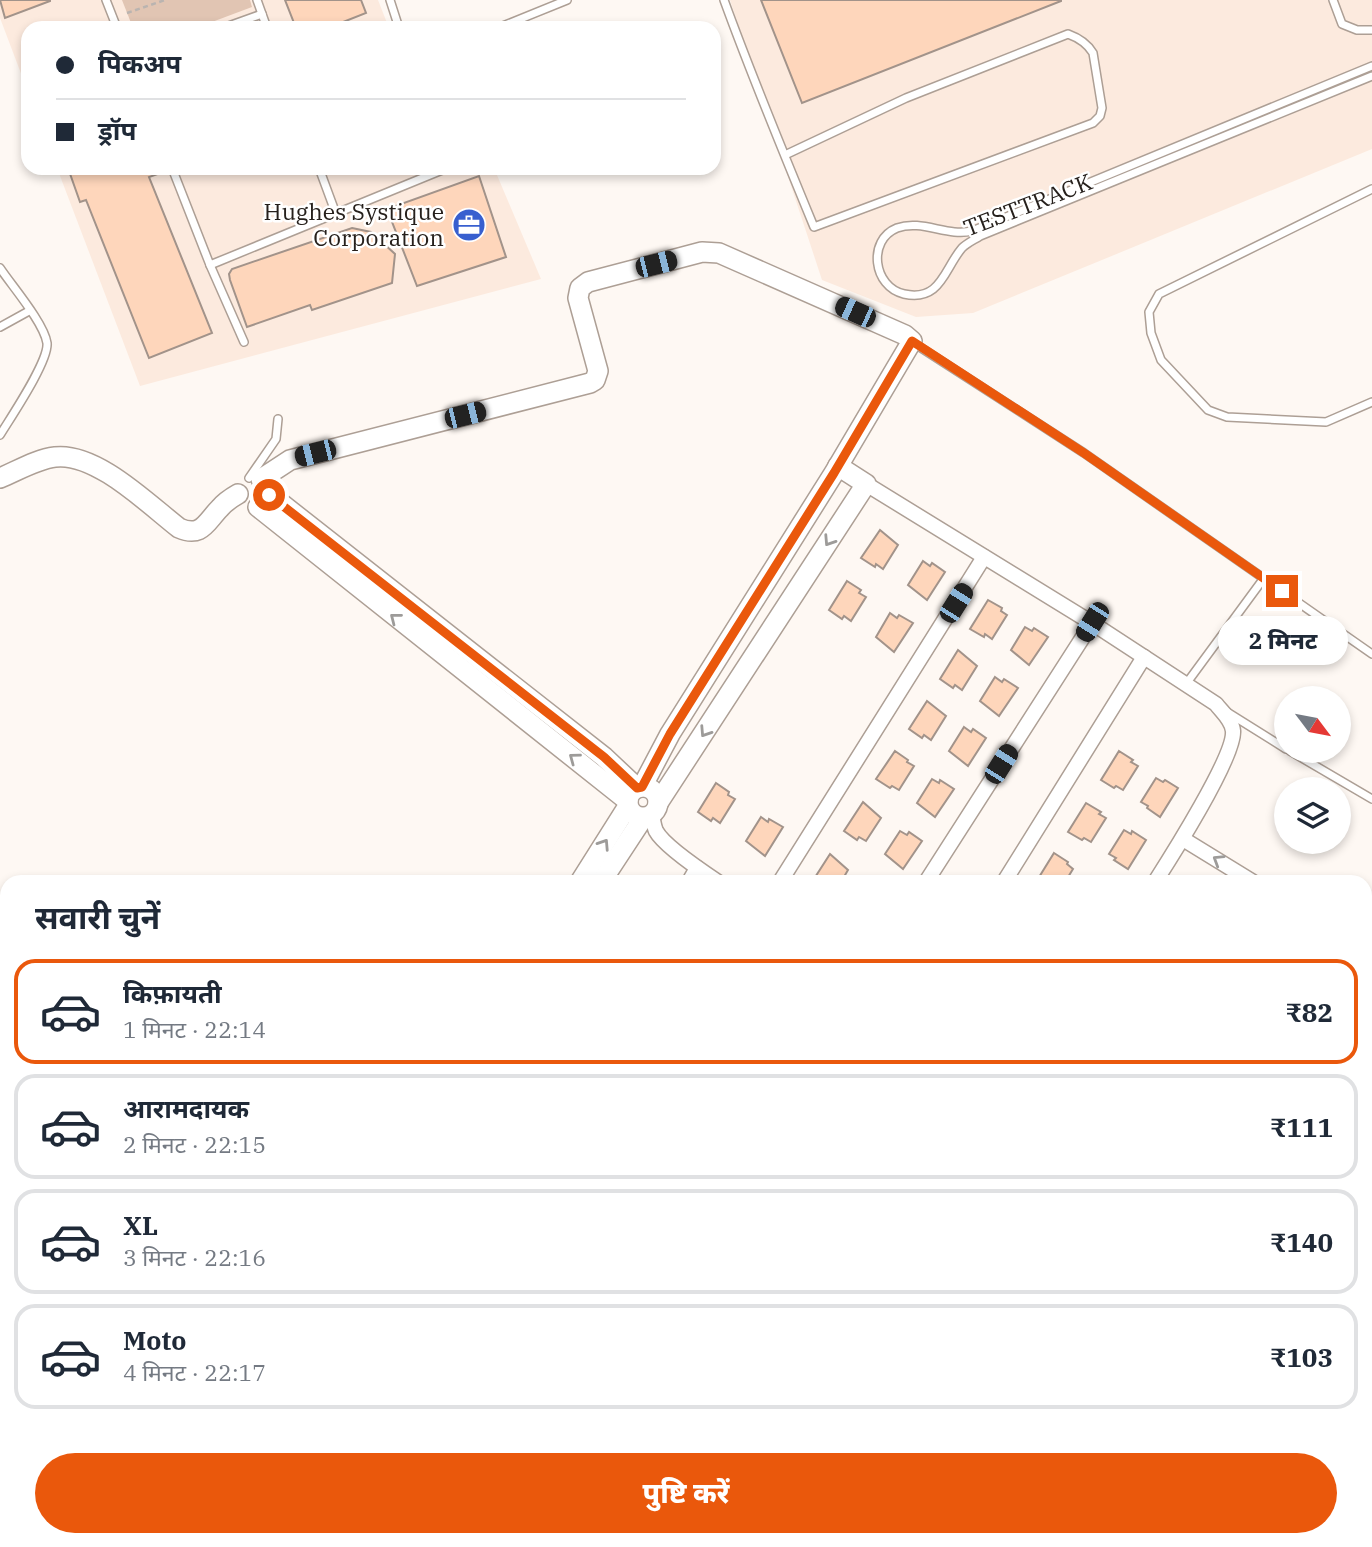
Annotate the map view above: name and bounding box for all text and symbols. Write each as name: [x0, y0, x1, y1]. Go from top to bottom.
text: पिकअप: [98, 46, 181, 80]
text: ड्रॉप: [98, 113, 136, 147]
street label: TESTTRACK: [959, 166, 1096, 242]
place label: Hughes Systique Corporation: [264, 196, 444, 252]
office icon: Hughes Systique Corporation: [450, 206, 488, 244]
car: [634, 249, 679, 279]
car: [832, 294, 879, 330]
car: [443, 400, 488, 430]
car: [293, 438, 338, 468]
route start: [253, 479, 285, 511]
one-way arrow: [825, 533, 837, 546]
route end: [1266, 575, 1298, 607]
car: [936, 580, 977, 626]
car: [1072, 599, 1113, 645]
one-way arrow: [391, 613, 403, 626]
callout: 2 मिनट: [1217, 616, 1347, 664]
text: 2 मिनट: [1249, 625, 1317, 655]
north arrow: [1274, 686, 1351, 763]
map controls: [1274, 686, 1351, 854]
one-way arrow: [700, 724, 713, 737]
car: [981, 741, 1022, 787]
one-way arrow: [569, 754, 582, 767]
button: layers: [1274, 777, 1351, 854]
one-way arrow: [596, 839, 608, 852]
one-way arrow: [1213, 856, 1226, 869]
text: सवारी चुनें: [35, 896, 160, 938]
text: किफ़ायती: [123, 976, 222, 1010]
icon: car: [39, 980, 102, 1043]
text: ₹82: [1285, 995, 1333, 1029]
text: 1 मिनट · 22:14: [123, 1014, 266, 1044]
text: आरामदायक: [123, 1091, 249, 1125]
icon: car: [39, 1095, 102, 1158]
text: ₹111: [1270, 1110, 1333, 1144]
text: 2 मिनट · 22:15: [123, 1129, 266, 1159]
text: XL: [123, 1208, 158, 1242]
icon: car: [39, 1210, 102, 1273]
text: ₹140: [1270, 1225, 1333, 1259]
text: 3 मिनट · 22:16: [123, 1242, 266, 1272]
text: Moto: [123, 1323, 186, 1357]
icon: car: [39, 1325, 102, 1388]
text: ₹103: [1270, 1340, 1333, 1374]
text: 4 मिनट · 22:17: [123, 1357, 266, 1387]
button: पुष्टि करें: [35, 1453, 1337, 1533]

